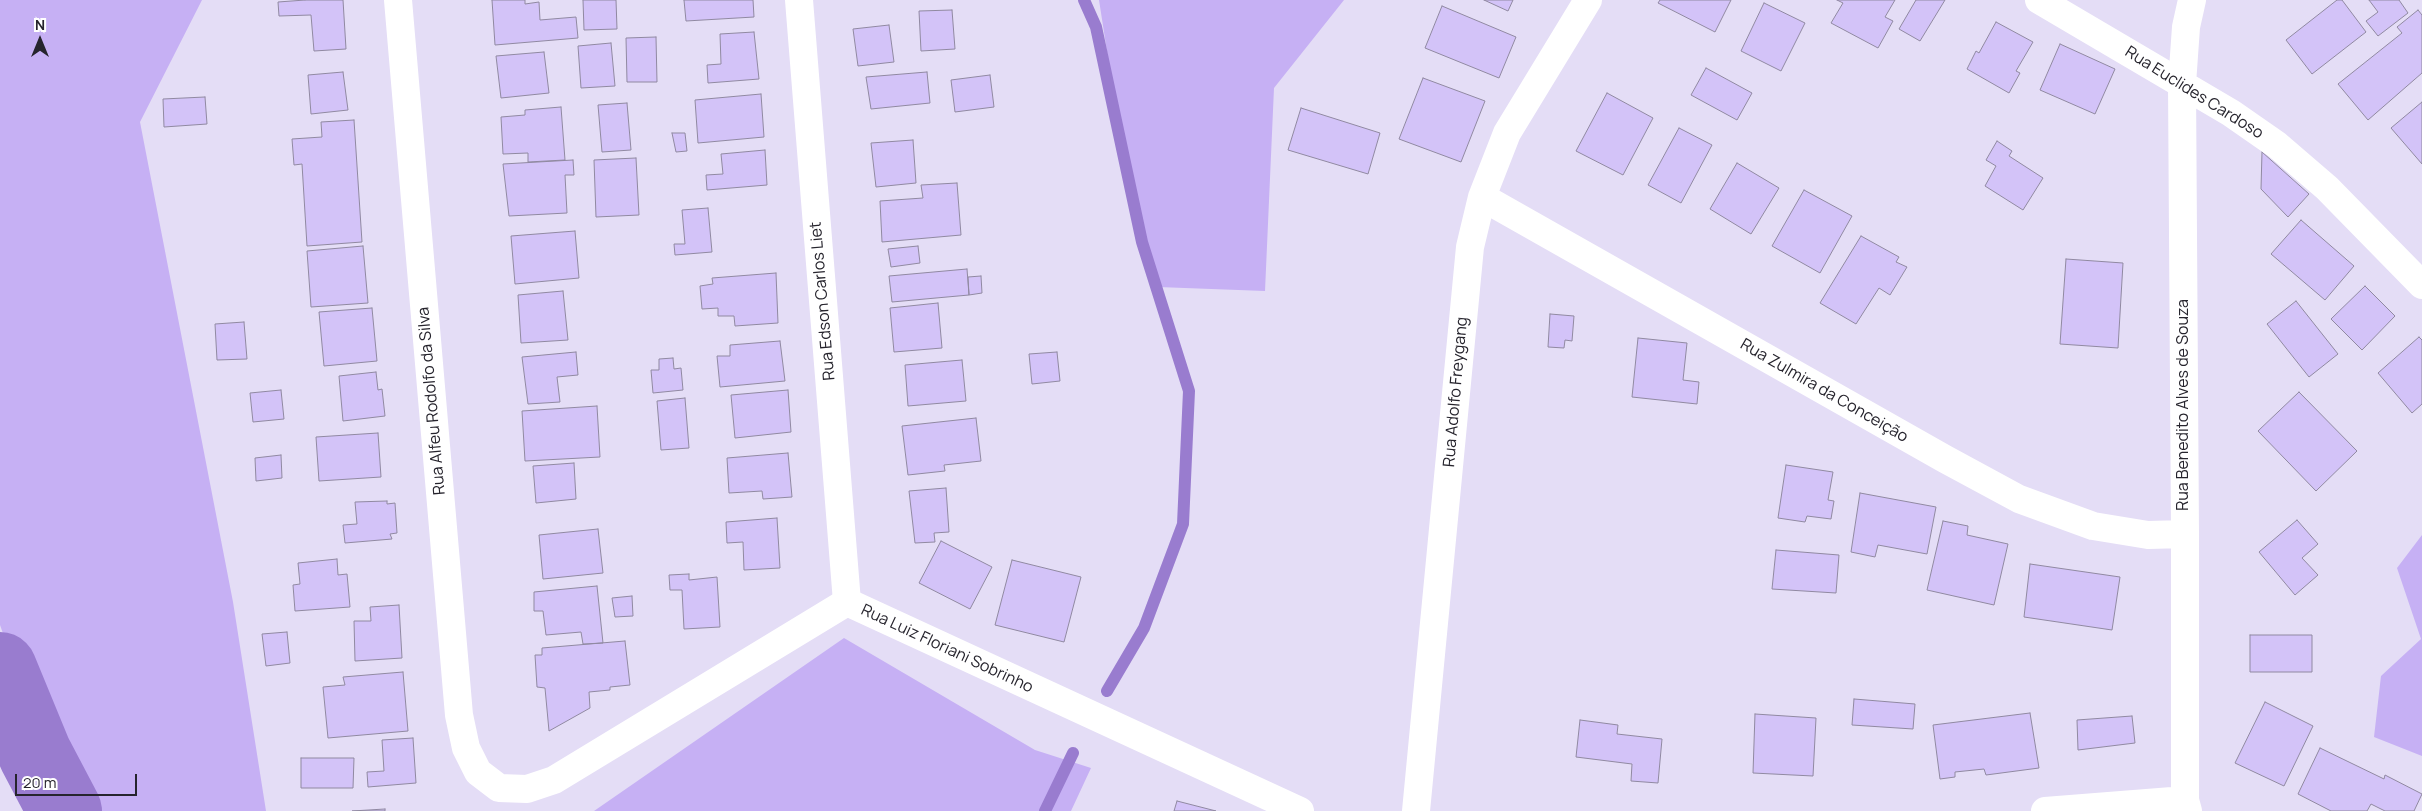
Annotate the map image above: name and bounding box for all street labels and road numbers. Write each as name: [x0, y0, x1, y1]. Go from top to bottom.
street label: Rua Euclides Cardoso: [2121, 43, 2267, 143]
street label: Rua Edson Carlos Liet: [806, 221, 840, 381]
street label: Rua Benedito Alves de Souza: [2174, 299, 2194, 511]
street label: Rua Alfeu Rodolfo da Silva: [414, 306, 450, 496]
street label: Rua Adolfo Freygang: [1440, 316, 1472, 468]
street label: Rua Zulmira da Conceição: [1737, 335, 1911, 447]
street label: Rua Luiz Floriani Sobrinho: [858, 601, 1036, 697]

